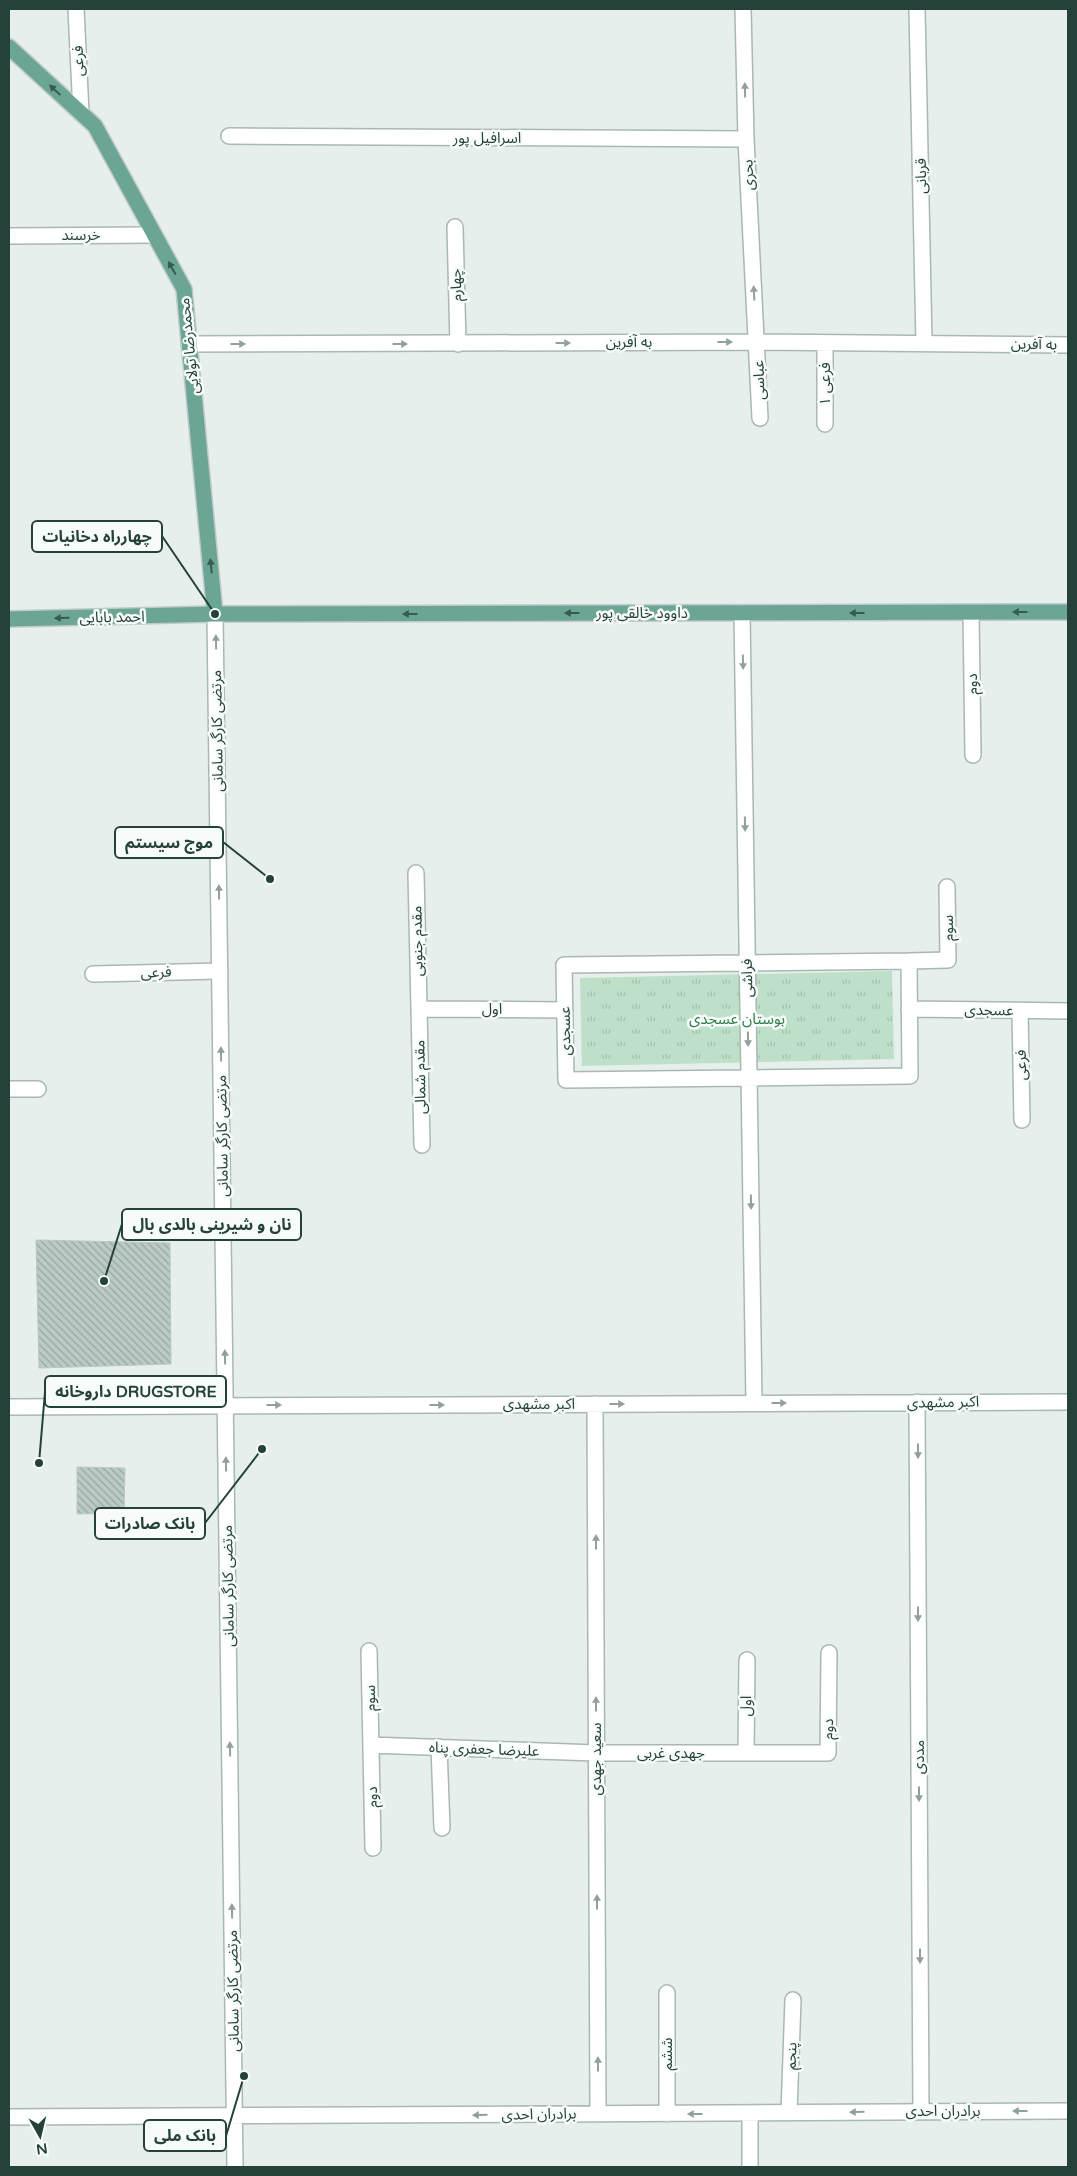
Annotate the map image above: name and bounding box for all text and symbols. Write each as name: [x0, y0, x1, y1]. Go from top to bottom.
street label: فرعی: [68, 45, 88, 77]
one-way arrow: [741, 82, 749, 98]
one-way arrow: [49, 84, 61, 96]
street label: اسرافیل پور: [452, 129, 521, 148]
street label: قربانی: [912, 158, 930, 194]
street label: بحری: [738, 159, 758, 191]
street label: خرسند: [61, 226, 101, 244]
one-way arrow: [167, 261, 176, 274]
street label: چهارم: [446, 268, 468, 302]
one-way arrow: [750, 285, 758, 301]
street label: محمدرضا تولایی: [175, 297, 203, 395]
street label: به آفرین: [606, 333, 652, 351]
street label: به آفرین: [1011, 335, 1057, 353]
one-way arrow: [718, 338, 734, 346]
one-way arrow: [555, 339, 571, 347]
one-way arrow: [230, 340, 246, 348]
one-way arrow: [393, 340, 409, 348]
street label: عباسی: [749, 359, 769, 400]
street label: فرعی ۱: [816, 362, 834, 406]
callout: چهارراه دخانیات: [32, 521, 162, 552]
text: چهارراه دخانیات: [42, 527, 152, 547]
one-way arrow: [207, 558, 215, 574]
street label: داوود خالقی پور: [595, 604, 688, 623]
street label: احمد بابایی: [79, 607, 145, 627]
one-way arrow: [1011, 608, 1027, 616]
one-way arrow: [564, 609, 580, 617]
one-way arrow: [849, 609, 865, 617]
one-way arrow: [401, 610, 417, 618]
one-way arrow: [53, 614, 69, 622]
one-way arrow: [212, 634, 220, 650]
one-way arrow: [739, 654, 747, 670]
street label: مرتضی کارگر سامانی: [207, 670, 227, 792]
street label: دوم: [963, 673, 983, 695]
one-way arrow: [741, 816, 749, 832]
callout: موج سیستم: [115, 827, 223, 858]
text: موج سیستم: [125, 833, 213, 855]
one-way arrow: [215, 884, 223, 900]
street label: مقدم جنوبی: [407, 906, 429, 976]
street label: سوم: [939, 915, 959, 941]
street label: فراشی: [738, 958, 756, 997]
street label: فرعی: [140, 962, 172, 982]
street label: اول: [482, 1000, 502, 1018]
street label: عسجدی: [964, 1001, 1014, 1019]
street label: عسجدی: [556, 1006, 574, 1056]
park label: بوستان عسجدی: [689, 1010, 785, 1028]
one-way arrow: [744, 1031, 752, 1047]
street label: مقدم شمالی: [410, 1040, 432, 1114]
one-way arrow: [217, 1046, 225, 1062]
street label: فرعی: [1012, 1049, 1030, 1081]
street label: مرتضی کارگر سامانی: [212, 1075, 232, 1197]
one-way arrow: [747, 1194, 755, 1210]
callout: نان و شیرینی بالدی بال: [122, 1209, 301, 1240]
text: نان و شیرینی بالدی بال: [133, 1215, 291, 1235]
one-way arrow: [221, 1349, 229, 1365]
callout: داروخانه DRUGSTORE: [45, 1376, 226, 1407]
text: داروخانه DRUGSTORE: [55, 1382, 217, 1402]
street label: اکبر مشهدی: [907, 1392, 979, 1412]
street label: اکبر مشهدی: [503, 1395, 575, 1413]
one-way arrow: [771, 1399, 787, 1407]
one-way arrow: [609, 1400, 625, 1408]
one-way arrow: [266, 1401, 282, 1409]
one-way arrow: [429, 1401, 445, 1409]
one-way arrow: [914, 1443, 922, 1459]
one-way arrow: [222, 1455, 230, 1471]
callout: بانک صادرات: [95, 1508, 205, 1539]
text: بانک صادرات: [105, 1514, 195, 1534]
street label: مرتضی کارگر سامانی: [218, 1525, 238, 1647]
one-way arrow: [592, 1534, 600, 1550]
one-way arrow: [914, 1606, 922, 1622]
street label: سوم: [361, 1685, 381, 1711]
street label: اول: [737, 1695, 755, 1717]
one-way arrow: [592, 1696, 600, 1712]
street label: دوم: [819, 1718, 839, 1740]
street label: سعید جهدی: [587, 1722, 605, 1795]
street label: علیرضا جعفری پناه: [429, 1738, 540, 1761]
one-way arrow: [226, 1740, 234, 1756]
street label: مددی: [910, 1740, 928, 1774]
street label: جهدی غربی: [637, 1744, 705, 1762]
street label: دوم: [363, 1786, 383, 1808]
one-way arrow: [915, 1786, 923, 1802]
one-way arrow: [593, 1894, 601, 1910]
one-way arrow: [228, 1903, 236, 1919]
street label: مرتضی کارگر سامانی: [223, 1930, 243, 2052]
one-way arrow: [916, 1948, 924, 1964]
street label: ششم: [658, 2037, 678, 2070]
street label: پنجم: [782, 2042, 802, 2070]
one-way arrow: [594, 2056, 602, 2072]
street label: برادران احدی: [906, 2102, 981, 2120]
street label: برادران احدی: [501, 2104, 577, 2124]
one-way arrow: [1011, 2107, 1027, 2115]
one-way arrow: [849, 2108, 865, 2116]
one-way arrow: [686, 2110, 702, 2118]
north arrow: [15, 2111, 65, 2161]
one-way arrow: [471, 2111, 487, 2119]
callout: بانک ملی: [144, 2120, 226, 2151]
text: بانک ملی: [154, 2126, 216, 2146]
text: N: [35, 2139, 48, 2158]

